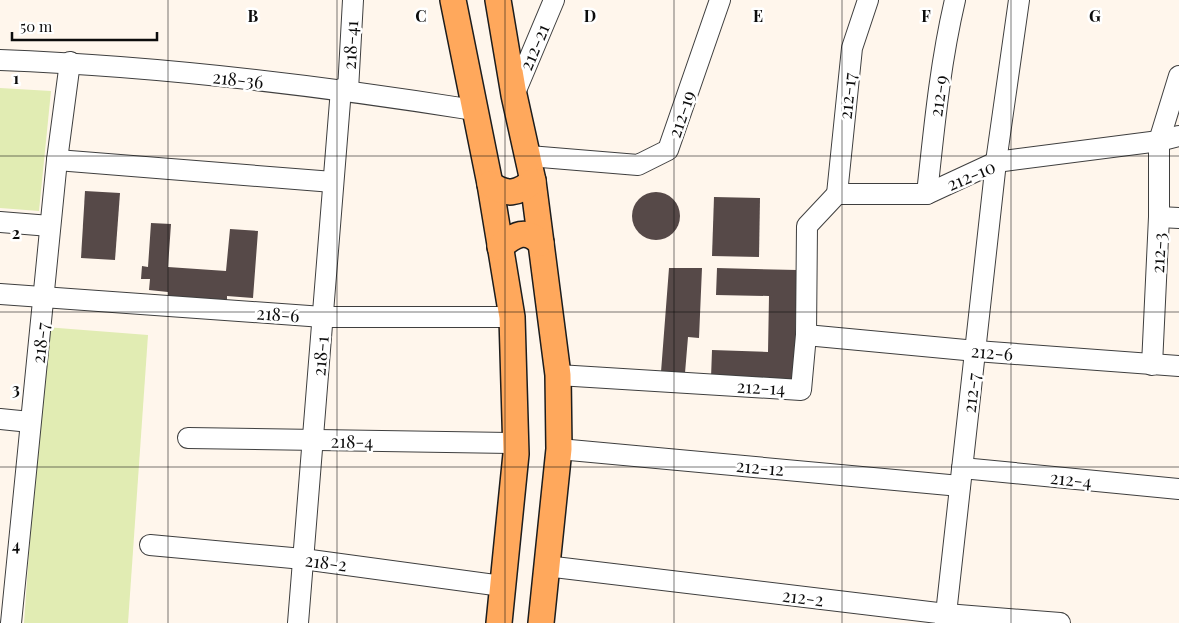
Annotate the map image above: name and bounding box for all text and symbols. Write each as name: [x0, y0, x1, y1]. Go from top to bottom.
text: B: [248, 5, 259, 26]
text: C: [415, 5, 427, 26]
text: D: [584, 5, 596, 26]
text: E: [753, 5, 763, 26]
text: F: [921, 5, 931, 26]
text: G: [1089, 5, 1101, 26]
scale bar: [12, 10, 158, 42]
text: 50 m: [20, 16, 53, 36]
street label: 218-41: [337, 19, 363, 70]
street label: 212-21: [514, 20, 555, 74]
street label: 218-36: [211, 64, 265, 94]
text: 1: [13, 67, 19, 88]
street label: 212-17: [833, 71, 861, 121]
street label: 212-9: [923, 74, 953, 118]
street label: 212-19: [662, 87, 700, 141]
street label: 212-10: [943, 154, 999, 196]
text: 2: [12, 222, 20, 243]
street label: 212-3: [1145, 232, 1171, 274]
street label: 218-6: [256, 301, 300, 327]
street label: 218-7: [26, 321, 54, 365]
street label: 218-1: [306, 335, 334, 377]
street label: 212-6: [970, 338, 1014, 366]
street label: 212-7: [957, 371, 985, 414]
street label: 212-14: [736, 374, 786, 400]
text: 3: [12, 378, 20, 399]
street label: 218-4: [331, 429, 374, 453]
street label: 212-12: [735, 453, 785, 481]
street label: 212-4: [1049, 465, 1093, 493]
text: 4: [12, 534, 20, 555]
street label: 218-2: [304, 548, 348, 576]
street label: 212-2: [781, 583, 825, 611]

